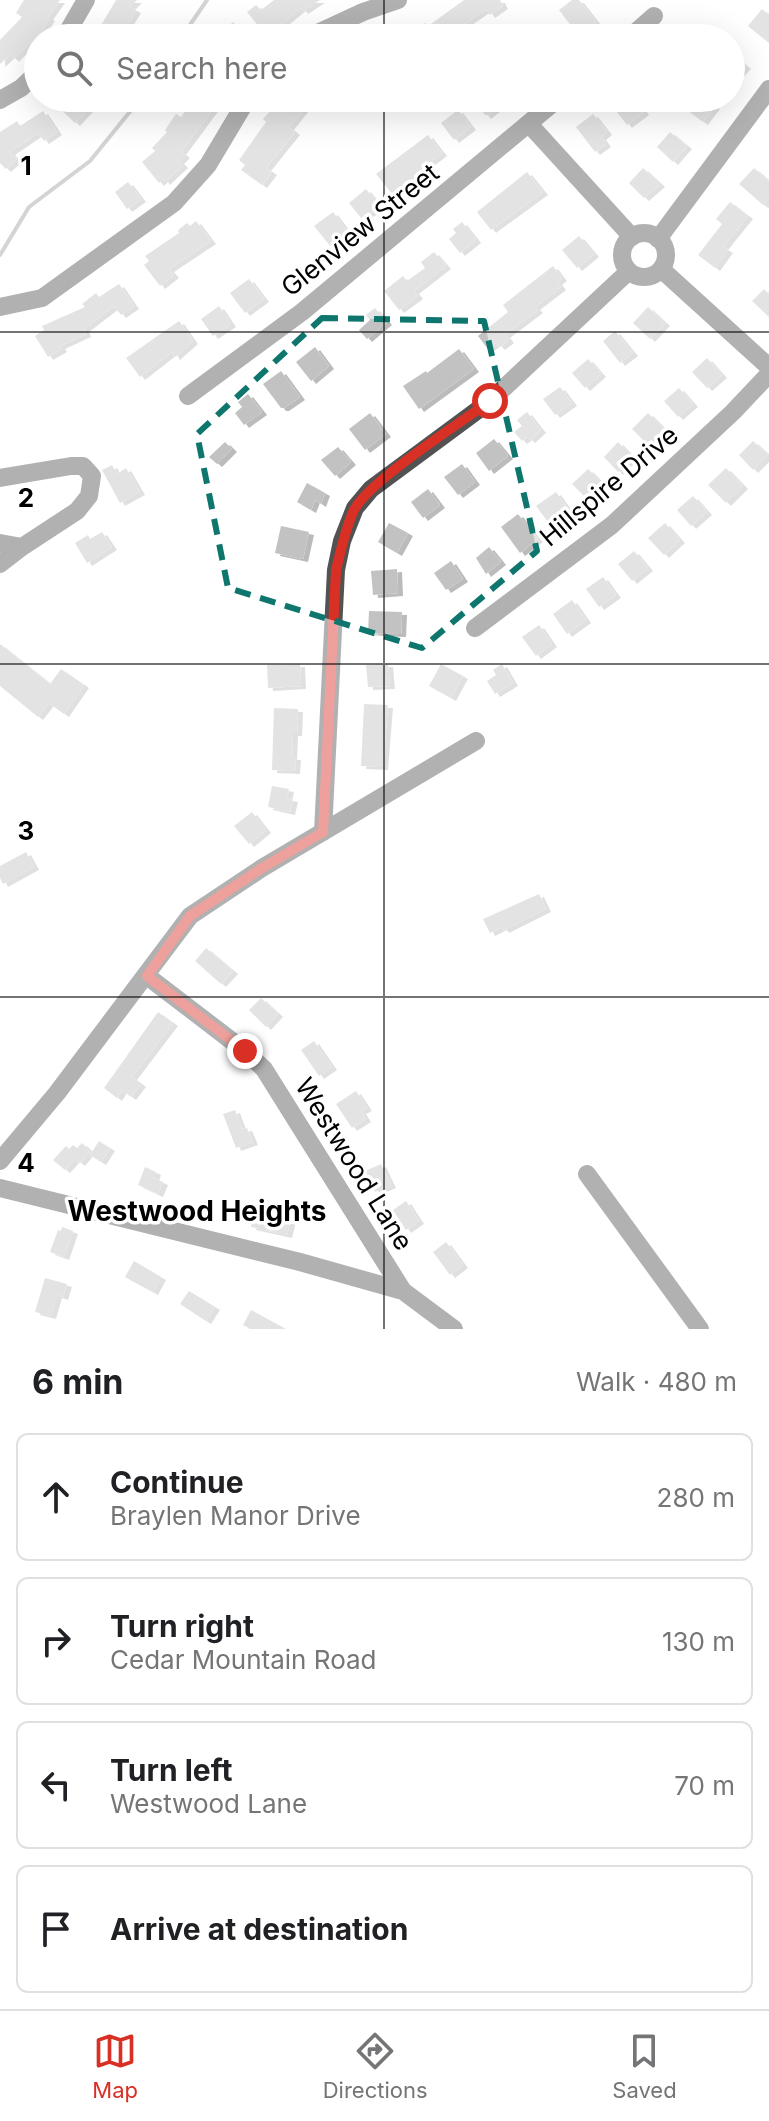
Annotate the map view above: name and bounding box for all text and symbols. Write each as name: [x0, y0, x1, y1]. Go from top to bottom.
search box: [24, 24, 745, 112]
icon: search: [52, 46, 96, 90]
text: Search here: [116, 50, 288, 86]
text: 1: [20, 150, 32, 181]
street label: Glenview Street: [275, 157, 445, 303]
route start: [472, 383, 508, 419]
street label: Hillspire Drive: [533, 419, 684, 552]
text: 2: [18, 482, 34, 513]
text: 3: [18, 815, 34, 846]
route end: [227, 1033, 263, 1069]
street label: Westwood Lane: [289, 1072, 420, 1256]
text: 4: [17, 1147, 35, 1178]
district label: Westwood Heights: [68, 1194, 326, 1228]
text: 6 min: [32, 1361, 124, 1402]
text: Walk · 480 m: [576, 1366, 737, 1397]
text: Continue: [110, 1464, 244, 1500]
icon: ahead: [34, 1475, 78, 1519]
text: 280 m: [657, 1482, 735, 1513]
text: Braylen Manor Drive: [110, 1500, 361, 1531]
text: Turn right: [110, 1608, 254, 1644]
icon: right: [34, 1619, 78, 1663]
text: 130 m: [662, 1626, 735, 1657]
text: Cedar Mountain Road: [110, 1644, 377, 1675]
text: Turn left: [110, 1752, 232, 1788]
icon: left: [34, 1763, 78, 1807]
text: 70 m: [674, 1770, 735, 1801]
text: Westwood Lane: [110, 1788, 307, 1819]
icon: arrive: [34, 1907, 78, 1951]
text: Arrive at destination: [110, 1911, 408, 1947]
tab: Map: [92, 2029, 138, 2103]
tab: Directions: [323, 2029, 428, 2103]
tab: Saved: [612, 2029, 677, 2103]

